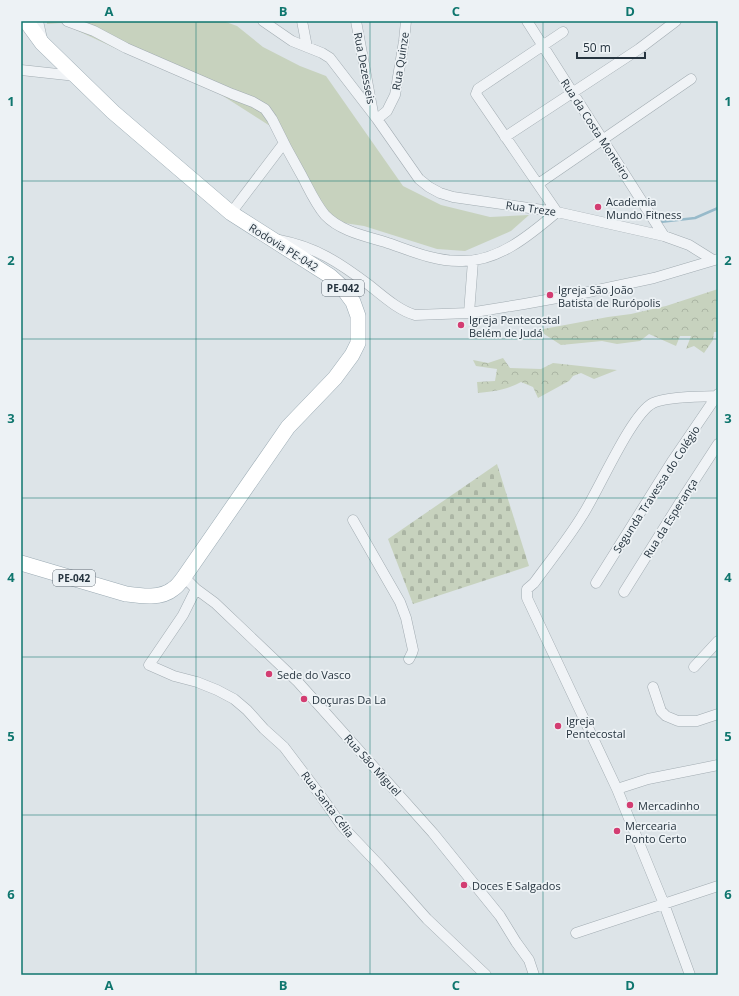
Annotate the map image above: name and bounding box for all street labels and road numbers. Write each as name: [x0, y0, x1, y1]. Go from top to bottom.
street label: Rua Dezesseis: [351, 31, 379, 105]
street label: Rua Quinze: [388, 31, 412, 91]
street label: Rua da Costa Monteiro: [558, 76, 634, 183]
street label: Rua Treze: [505, 197, 557, 219]
street label: Rodovia PE-042: [246, 220, 322, 274]
road number: PE-042: [322, 280, 364, 296]
street label: Segunda Travessa do Colégio: [609, 422, 703, 556]
street label: Rua da Esperança: [639, 475, 701, 561]
road number: PE-042: [53, 570, 95, 586]
street label: Rua São Miguel: [341, 731, 405, 799]
street label: Rua Santa Célia: [298, 768, 358, 840]

